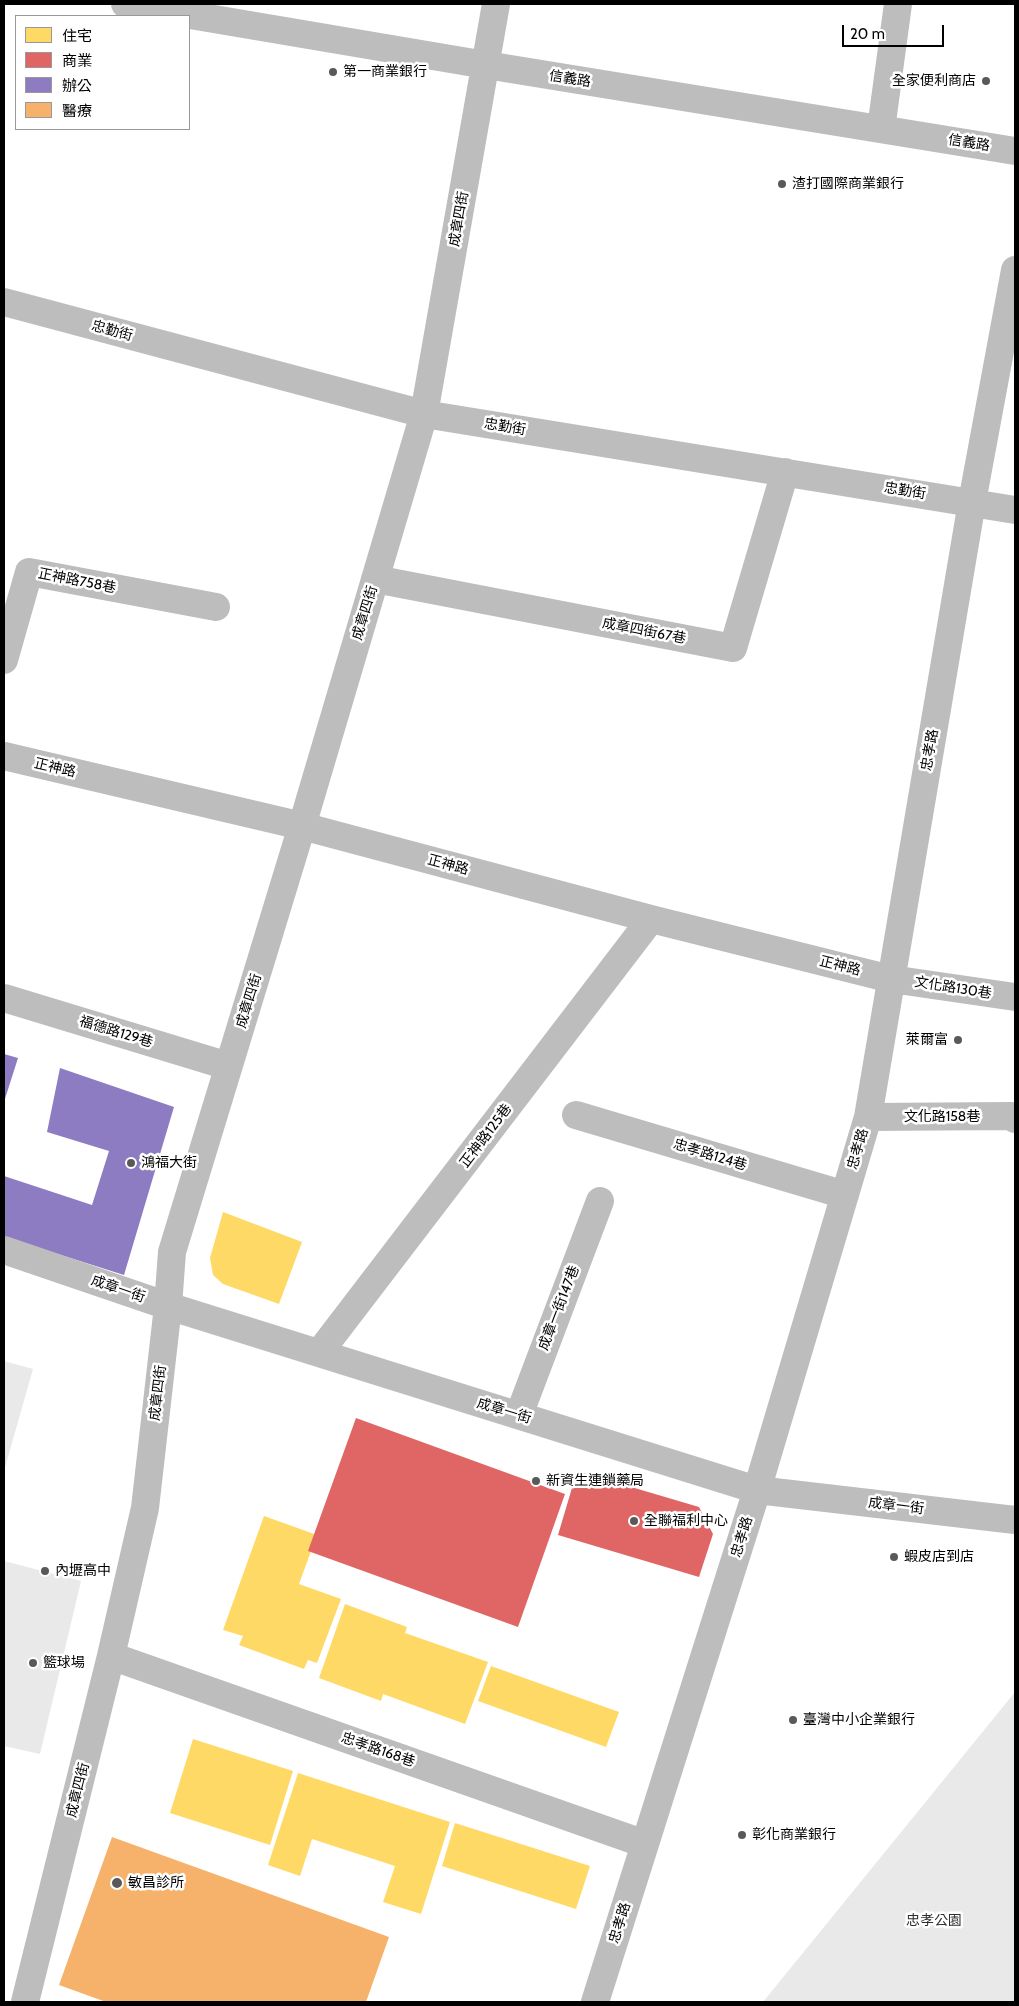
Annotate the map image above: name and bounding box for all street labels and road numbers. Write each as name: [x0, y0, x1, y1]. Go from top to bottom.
street label: 信義路: [548, 67, 592, 91]
street label: 信義路: [947, 131, 991, 155]
street label: 成章四街: [446, 190, 472, 248]
street label: 忠勤街: [90, 317, 134, 345]
street label: 忠勤街: [483, 415, 527, 439]
street label: 忠勤街: [883, 479, 927, 503]
street label: 正神路758巷: [37, 565, 117, 597]
street label: 成章四街: [349, 584, 381, 642]
street label: 成章四街67巷: [601, 615, 687, 647]
street label: 忠孝路: [918, 728, 942, 772]
street label: 正神路: [33, 755, 77, 781]
street label: 正神路: [426, 851, 470, 879]
street label: 正神路: [818, 953, 862, 979]
street label: 成章四街: [233, 972, 265, 1030]
street label: 文化路130巷: [913, 974, 993, 1002]
street label: 福德路129巷: [77, 1013, 155, 1051]
street label: 正神路125巷: [457, 1101, 515, 1171]
street label: 文化路158巷: [904, 1109, 980, 1125]
street label: 忠孝路: [844, 1126, 872, 1172]
street label: 忠孝路124巷: [671, 1136, 749, 1174]
street label: 成章一街147巷: [535, 1263, 583, 1353]
street label: 成章一街: [89, 1272, 147, 1306]
street label: 成章四街: [146, 1364, 170, 1422]
street label: 成章一街: [475, 1395, 533, 1427]
street label: 成章一街: [867, 1494, 925, 1518]
street label: 忠孝路: [728, 1514, 756, 1560]
street label: 忠孝路168巷: [339, 1730, 417, 1770]
street label: 成章四街: [63, 1761, 93, 1819]
street label: 忠孝路: [606, 1900, 634, 1946]

